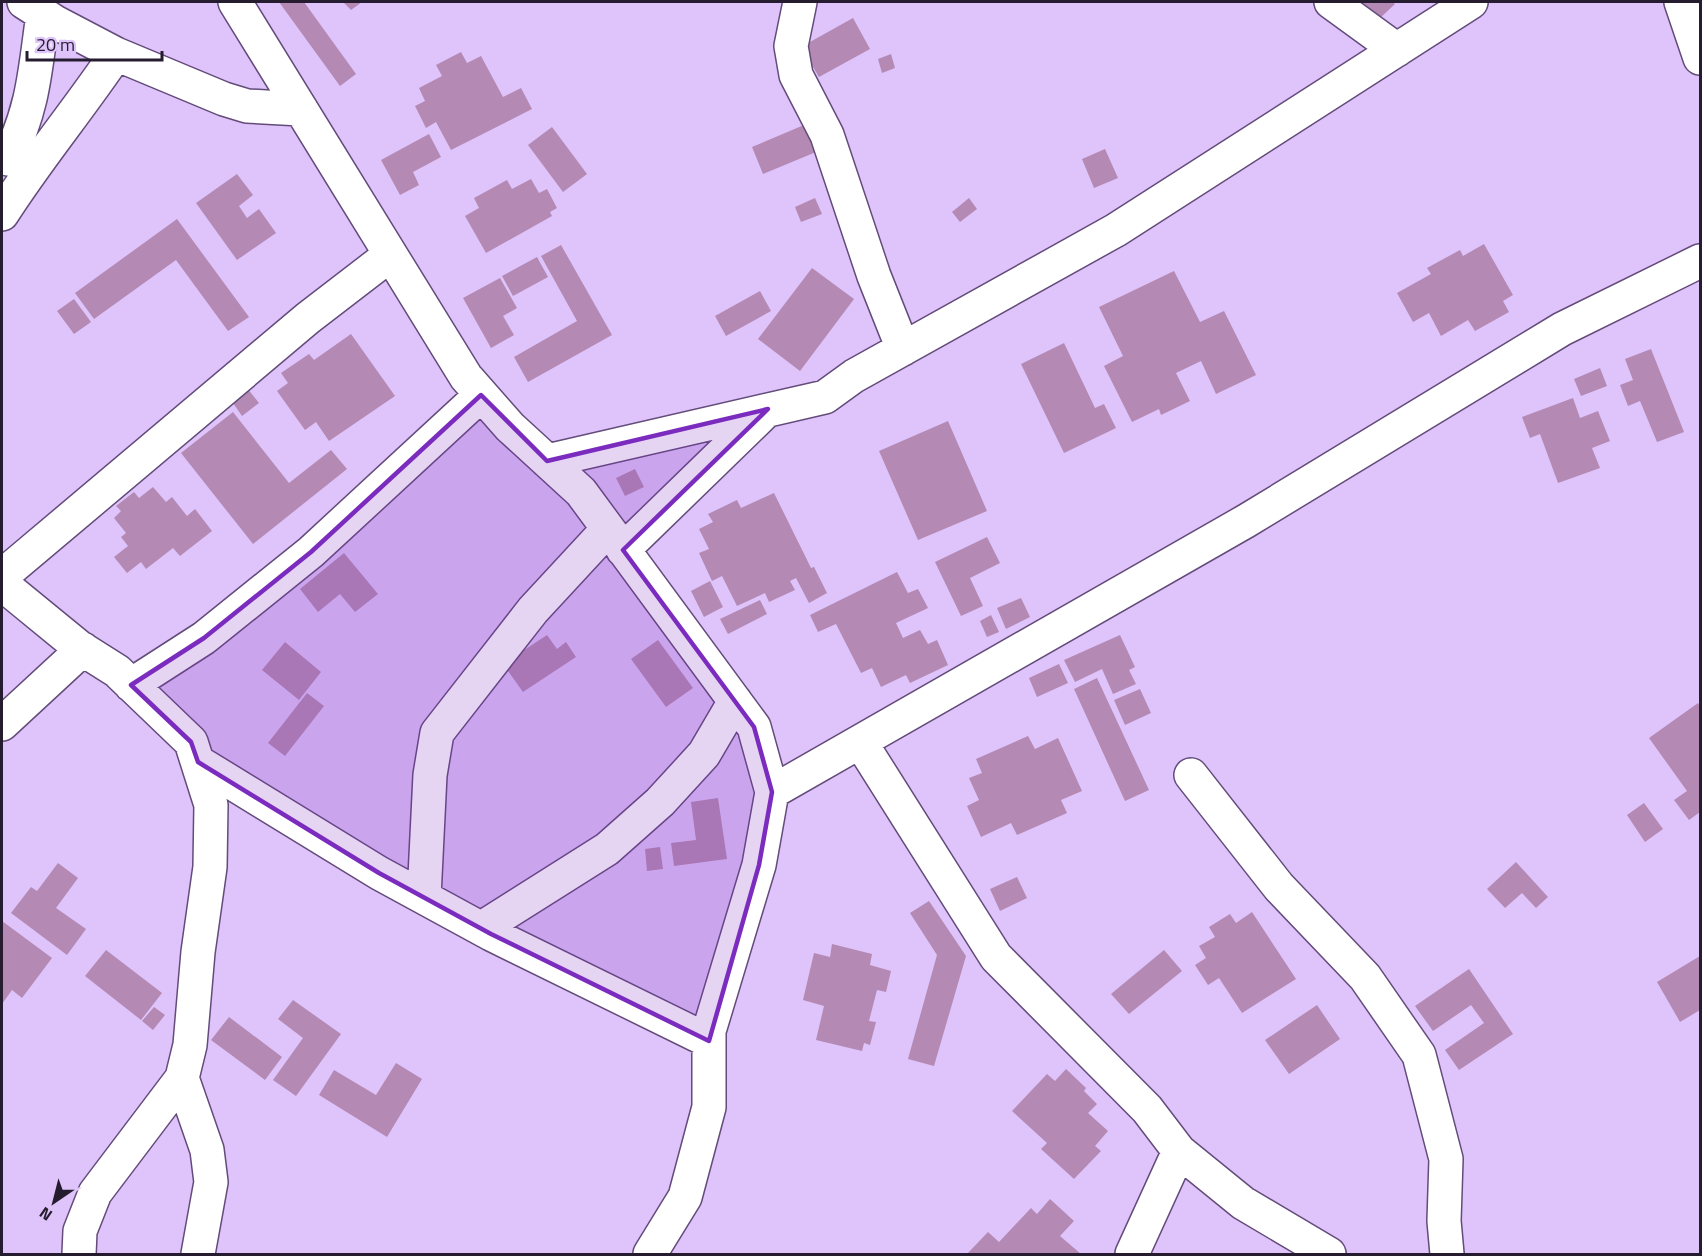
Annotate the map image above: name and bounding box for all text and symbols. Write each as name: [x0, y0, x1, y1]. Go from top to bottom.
scale bar: [27, 24, 162, 62]
text: 20 m: [36, 31, 75, 58]
north arrow: [24, 1172, 84, 1232]
text: N: [34, 1201, 57, 1227]

